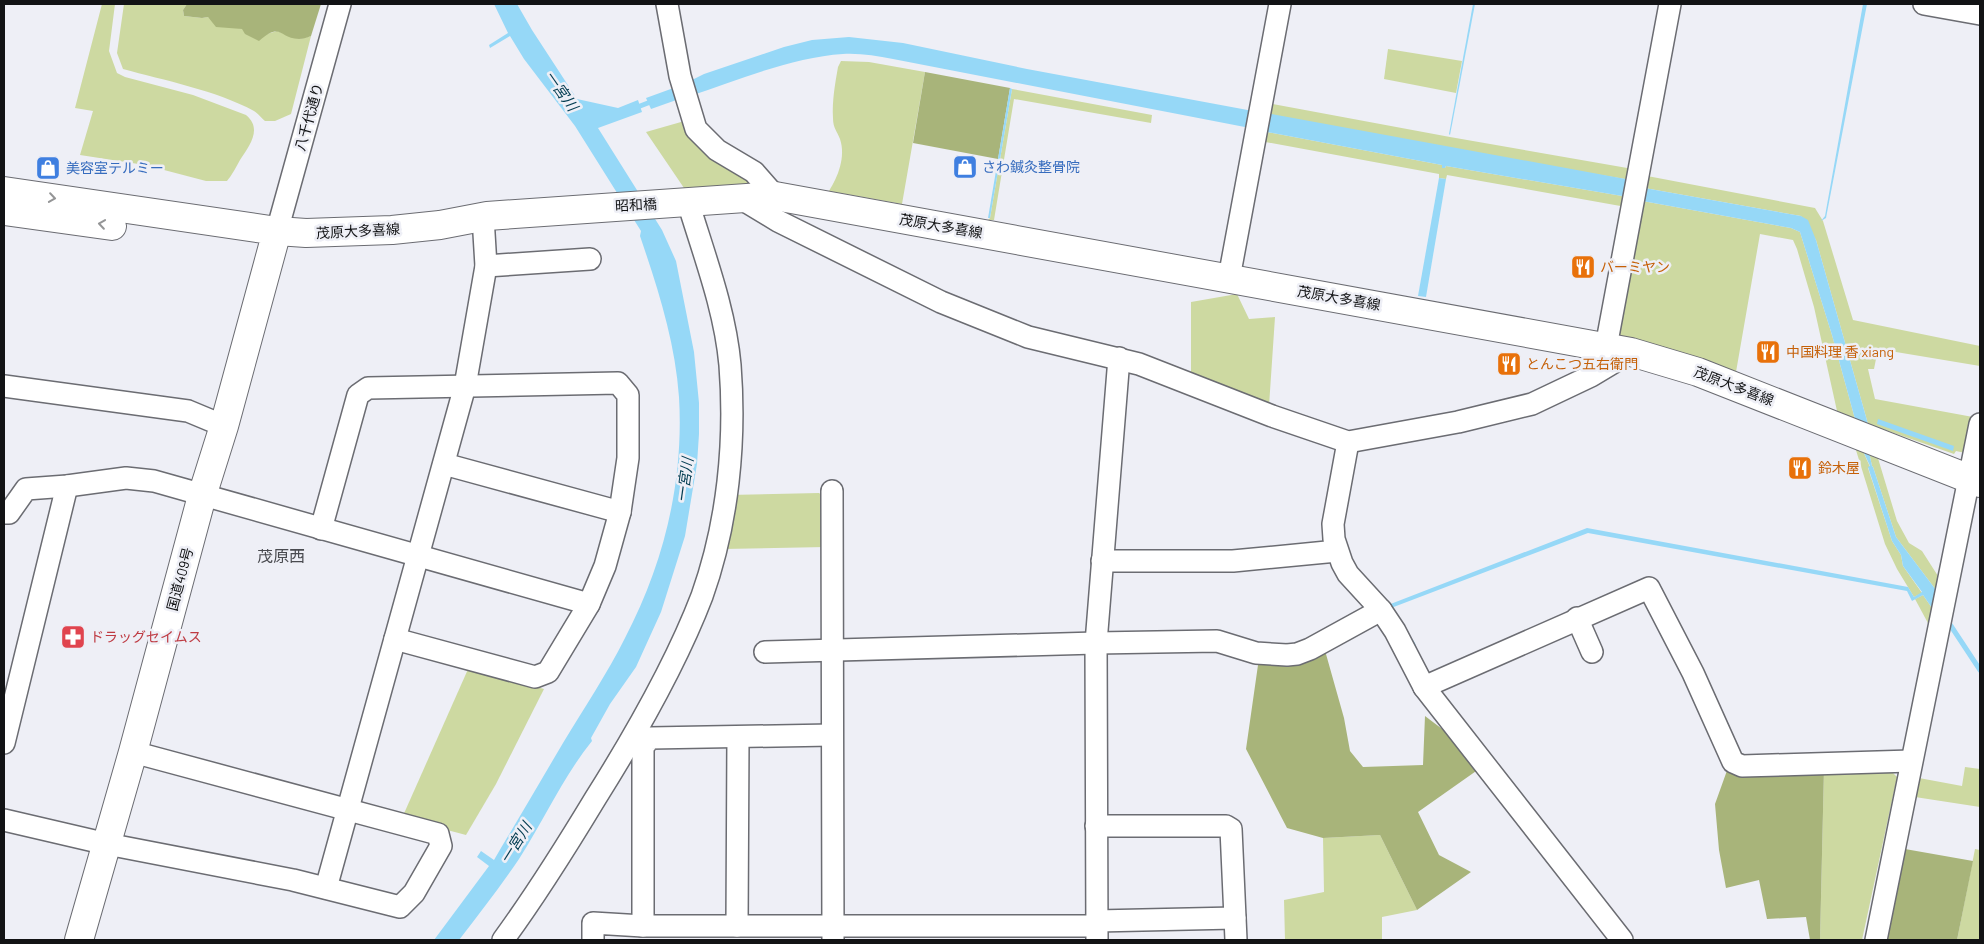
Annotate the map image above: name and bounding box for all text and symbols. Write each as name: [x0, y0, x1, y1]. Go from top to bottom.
water label: 一宮川: [542, 67, 583, 116]
street label: 八千代通り: [291, 81, 326, 153]
shop icon: さわ鍼灸整骨院: [952, 154, 978, 180]
shop icon: 美容室テルミー: [35, 155, 61, 181]
place label: さわ鍼灸整骨院: [982, 158, 1080, 175]
place label: 美容室テルミー: [66, 159, 164, 176]
one-way arrow: [48, 192, 56, 203]
street label: 昭和橋: [615, 195, 657, 214]
street label: 茂原大多喜線: [898, 210, 984, 241]
one-way arrow: [98, 220, 107, 230]
street label: 茂原大多喜線: [316, 220, 400, 241]
restaurant icon: バーミヤン: [1570, 254, 1596, 280]
place label: バーミヤン: [1600, 258, 1670, 275]
street label: 茂原大多喜線: [1296, 282, 1382, 313]
restaurant icon: 中国料理 香 xiang: [1755, 339, 1781, 365]
place label: 中国料理 香 xiang: [1786, 343, 1894, 360]
restaurant icon: とんこつ五右衛門: [1496, 351, 1522, 377]
place label: とんこつ五右衛門: [1526, 355, 1638, 372]
street label: 茂原大多喜線: [1692, 363, 1776, 409]
water label: 一宮川: [672, 454, 696, 503]
restaurant icon: 鈴木屋: [1787, 455, 1813, 481]
place label: 鈴木屋: [1818, 459, 1860, 476]
street label: 国道409号: [163, 545, 196, 612]
district label: 茂原西: [257, 546, 305, 565]
pharmacy icon: ドラッグセイムス: [60, 624, 86, 650]
place label: ドラッグセイムス: [90, 628, 202, 645]
water label: 一宮川: [496, 817, 536, 866]

